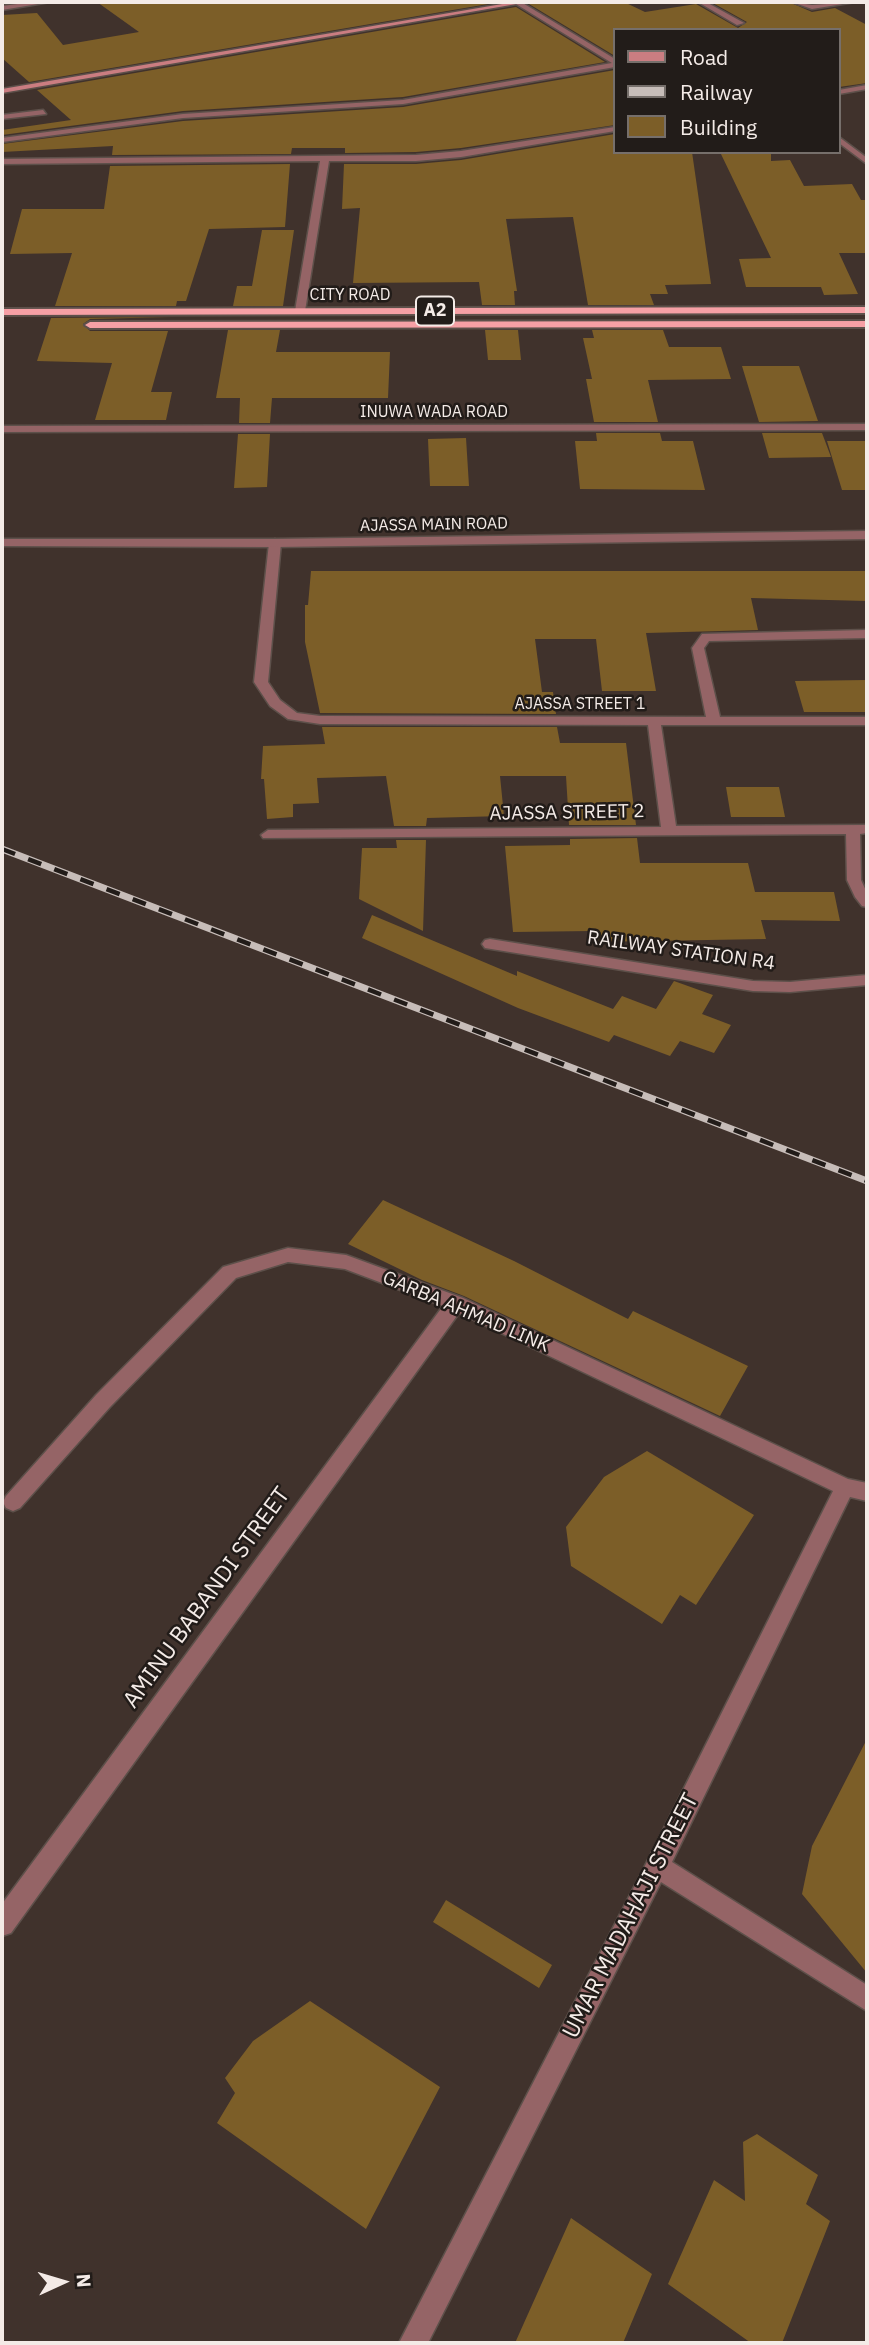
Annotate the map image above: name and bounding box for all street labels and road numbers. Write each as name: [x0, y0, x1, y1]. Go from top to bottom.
street label: CITY ROAD: [310, 285, 390, 305]
road number: A2: [416, 296, 454, 326]
street label: INUWA WADA ROAD: [360, 402, 508, 422]
street label: AJASSA MAIN ROAD: [360, 514, 508, 536]
street label: AJASSA STREET 1: [515, 694, 645, 714]
street label: AJASSA STREET 2: [489, 800, 645, 826]
street label: RAILWAY STATION R4: [586, 927, 776, 975]
street label: GARBA AHMAD LINK: [379, 1266, 553, 1358]
street label: AMINU BABANDI STREET: [118, 1482, 296, 1714]
street label: UMAR MADAHAJI STREET: [557, 1789, 705, 2043]

